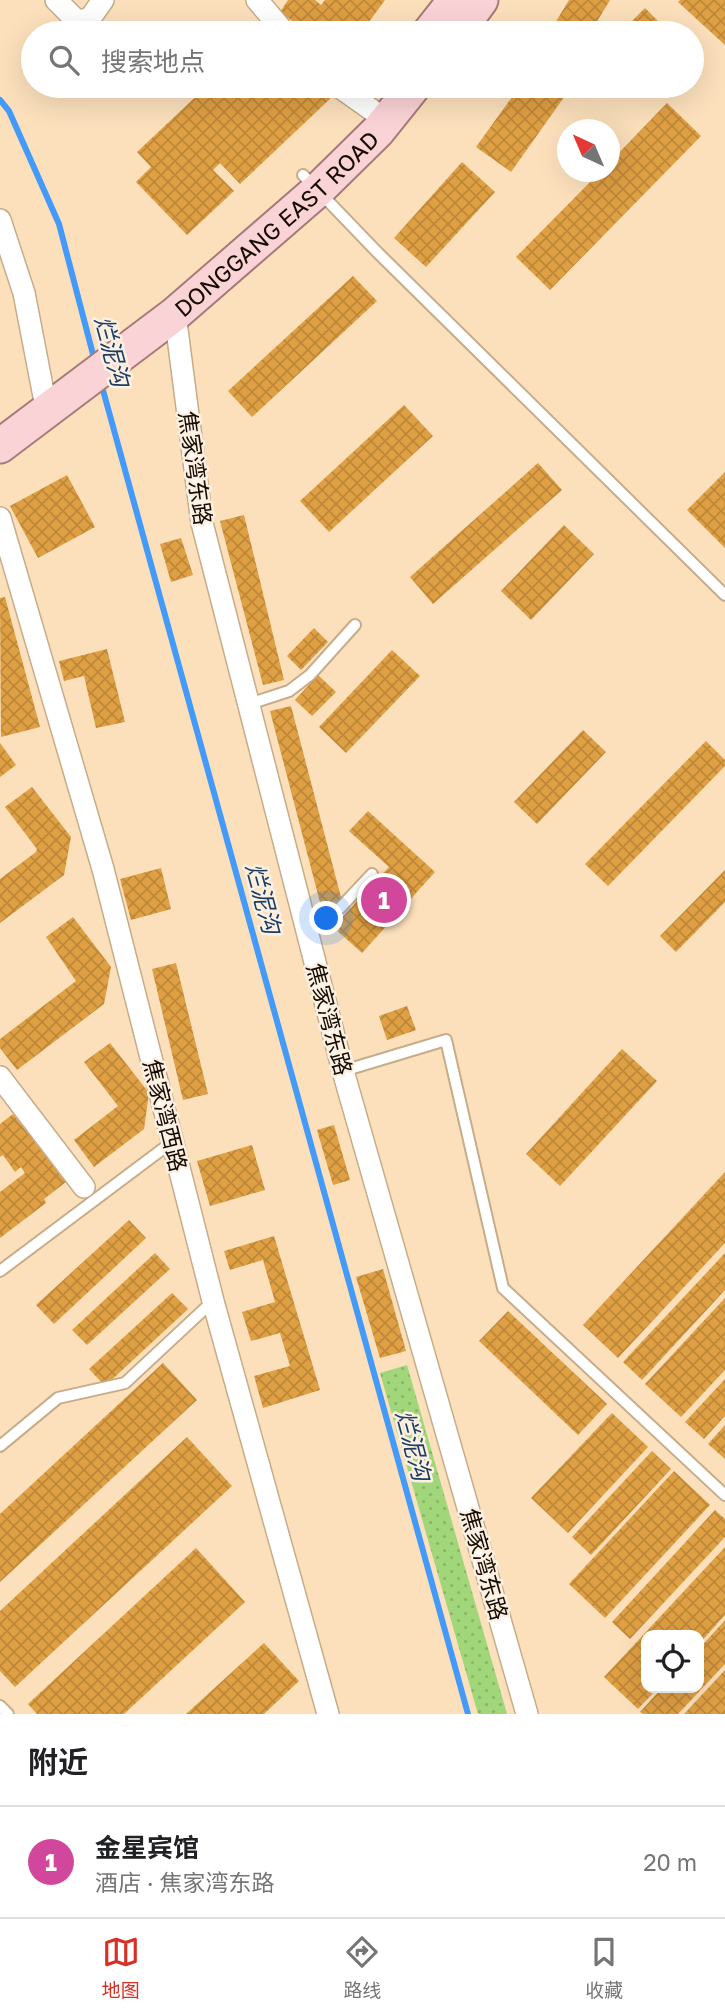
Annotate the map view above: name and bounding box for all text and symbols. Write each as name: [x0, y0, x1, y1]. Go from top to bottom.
search box: [21, 21, 704, 98]
icon: search: [45, 41, 83, 79]
text: 搜索地点: [101, 46, 205, 77]
north arrow: [557, 119, 620, 182]
street label: DONGGANG EAST ROAD: [168, 125, 384, 322]
water label: 烂泥沟: [90, 312, 137, 392]
street label: 焦家湾东路: [174, 409, 218, 527]
water label: 烂泥沟: [241, 859, 288, 939]
pin: 1: [361, 874, 407, 926]
your location: [309, 901, 343, 935]
street label: 焦家湾东路: [302, 960, 358, 1078]
street label: 焦家湾西路: [139, 1056, 193, 1174]
water label: 烂泥沟: [391, 1406, 438, 1486]
street label: 焦家湾东路: [456, 1505, 514, 1623]
map controls: [641, 1630, 704, 1693]
button: locate: [641, 1630, 704, 1693]
text: 附近: [28, 1744, 88, 1780]
text: 金星宾馆: [95, 1832, 199, 1863]
text: 1: [45, 1848, 57, 1876]
text: 20 m: [643, 1848, 697, 1876]
text: 酒店 · 焦家湾东路: [95, 1868, 274, 1896]
tab: 地图: [102, 1933, 140, 2002]
tab: 路线: [343, 1933, 381, 2002]
tab: 收藏: [585, 1933, 623, 2002]

